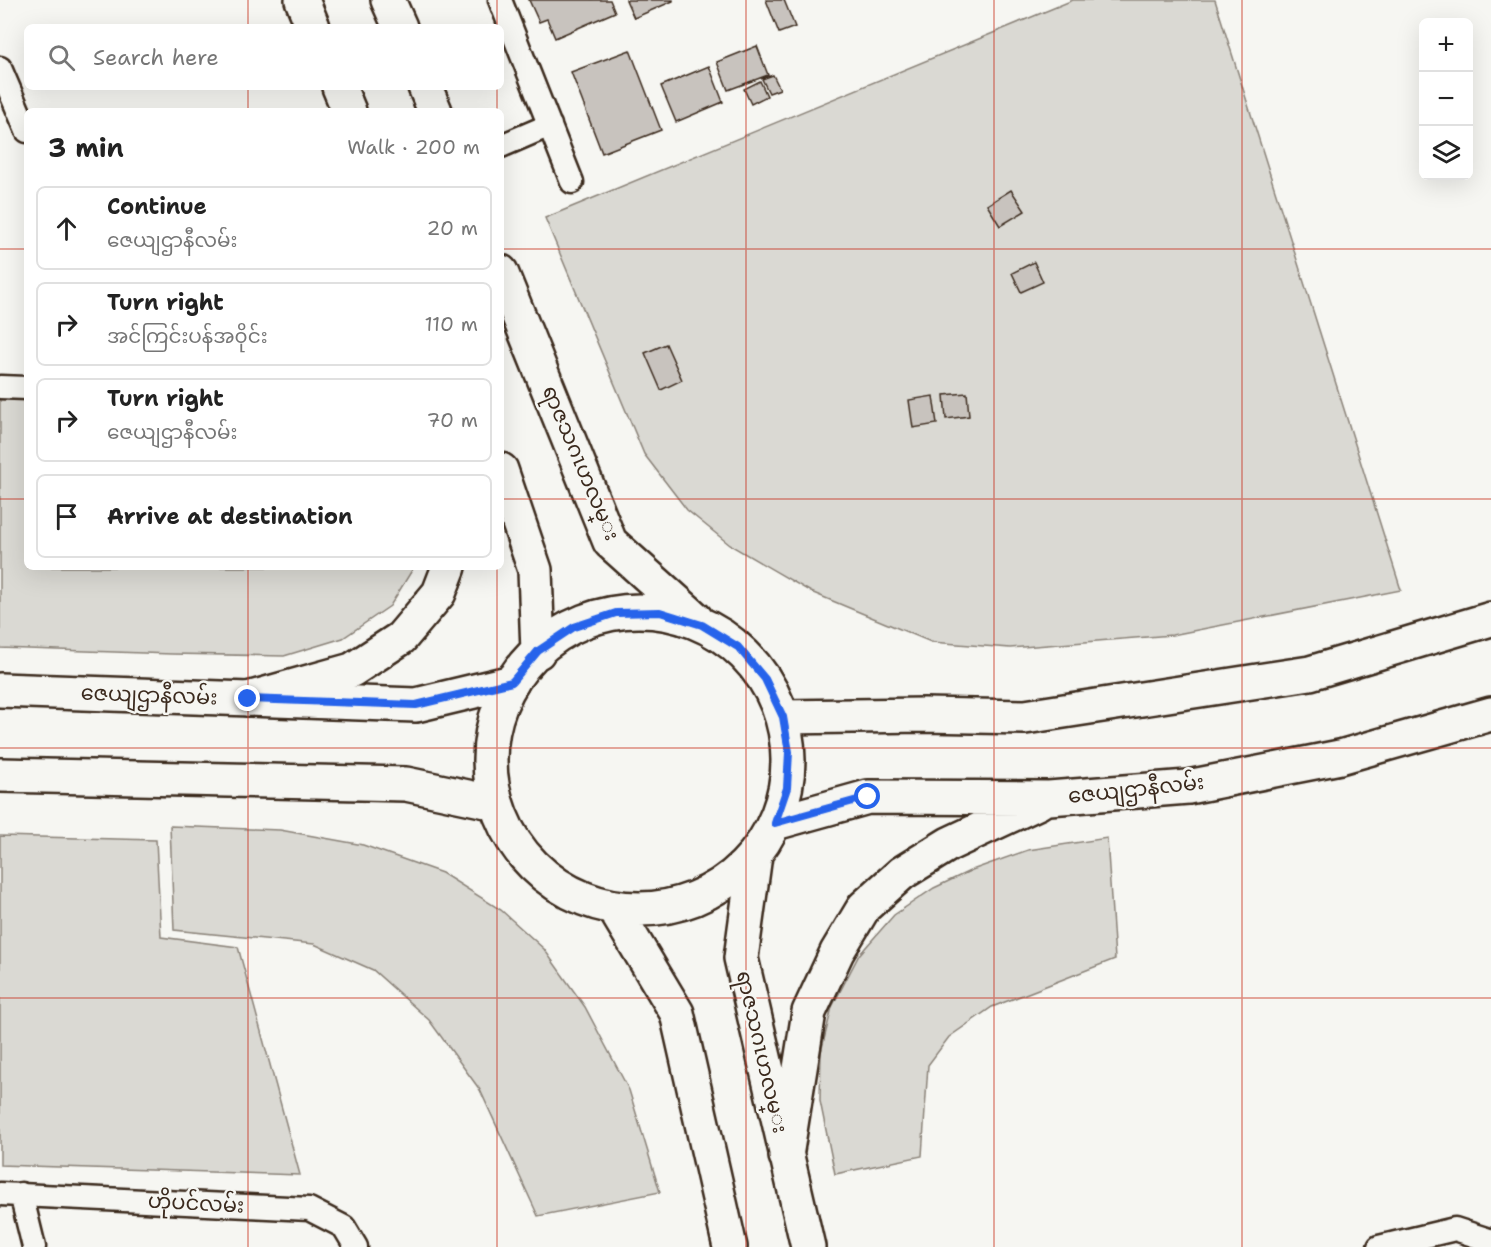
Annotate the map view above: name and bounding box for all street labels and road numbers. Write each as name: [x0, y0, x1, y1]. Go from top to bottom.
street label: ရာဇသဂၤဟလမ္း: [533, 381, 626, 546]
street label: ဇေယျဌာနီလမ်း: [80, 677, 218, 715]
street label: ဇေယျဌာနီလမ်း: [1066, 766, 1206, 814]
street label: ရာဇသဂၤဟလမ္း: [727, 968, 794, 1137]
street label: ဟိုပင်လမ်း: [147, 1184, 245, 1223]

